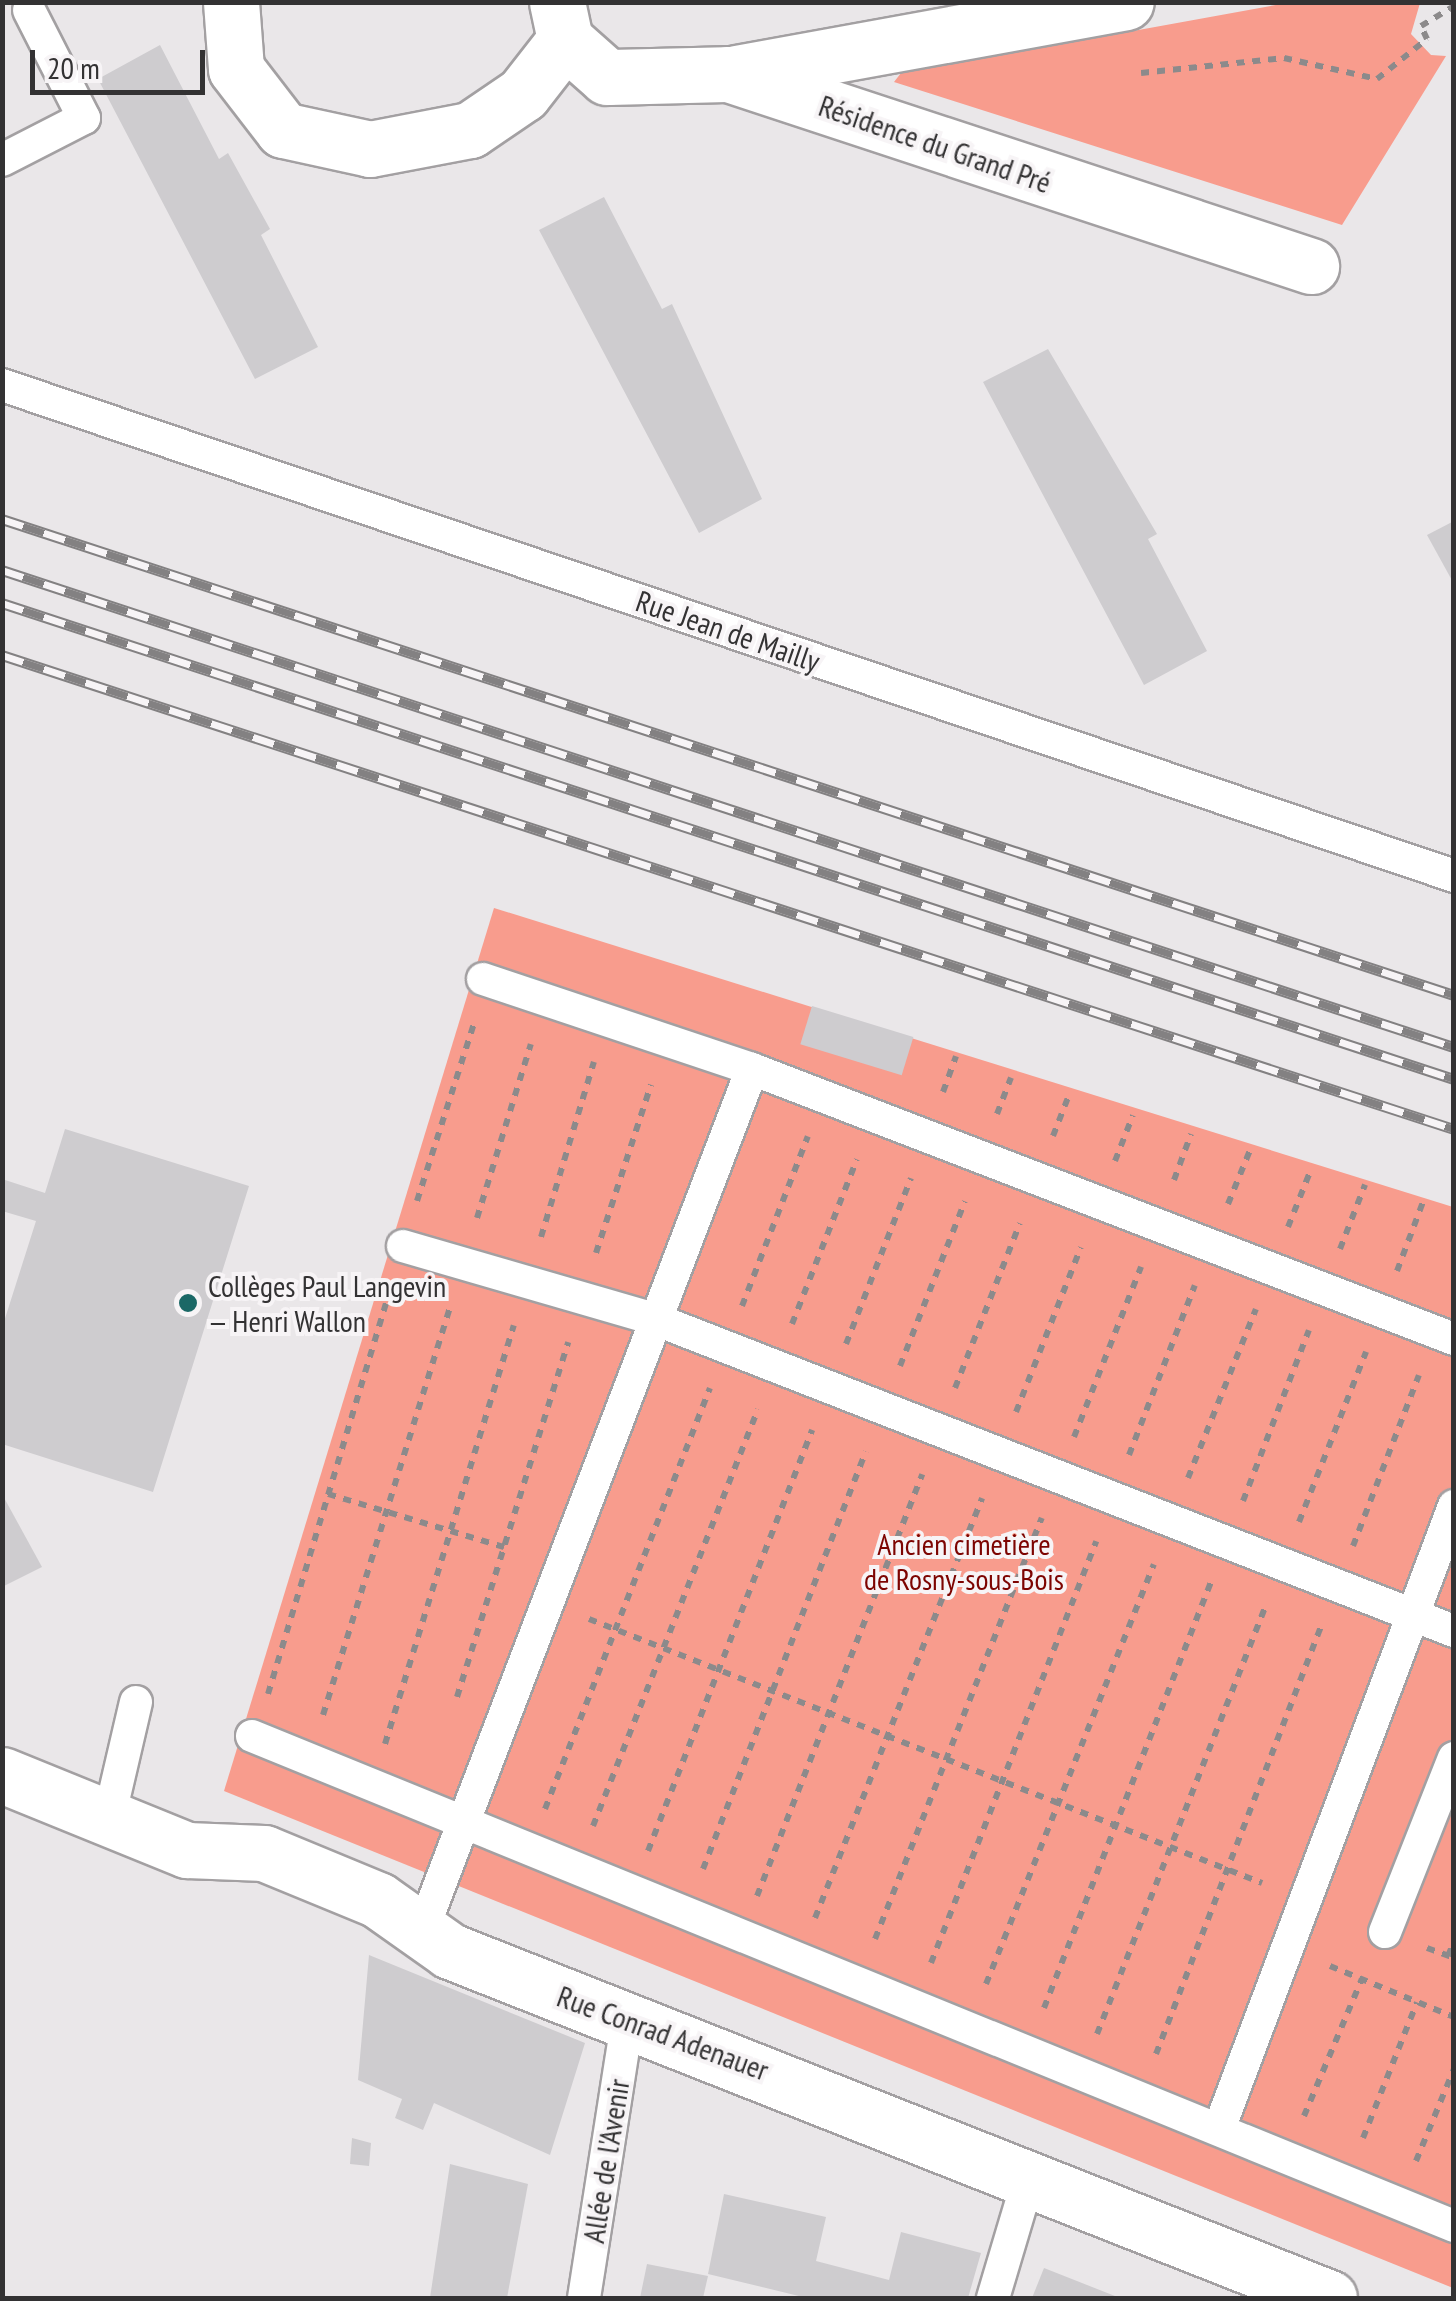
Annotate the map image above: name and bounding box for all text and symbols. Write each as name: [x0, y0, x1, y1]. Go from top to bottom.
scale bar: [35, 30, 210, 92]
text: 20 m: [47, 48, 100, 87]
street label: Résidence du Grand Pré: [814, 87, 1056, 201]
street label: Rue Jean de Mailly: [631, 583, 825, 679]
place label: Collèges Paul Langevin — Henri Wallon: [208, 1268, 446, 1338]
marker: Collèges Paul Langevin — Henri Wallon: [177, 1292, 199, 1314]
park label: Ancien cimetière de Rosny-sous-Bois: [864, 1526, 1064, 1596]
street label: Rue Conrad Adenauer: [552, 1978, 774, 2088]
street label: Allée de l'Avenir: [575, 2076, 637, 2246]

